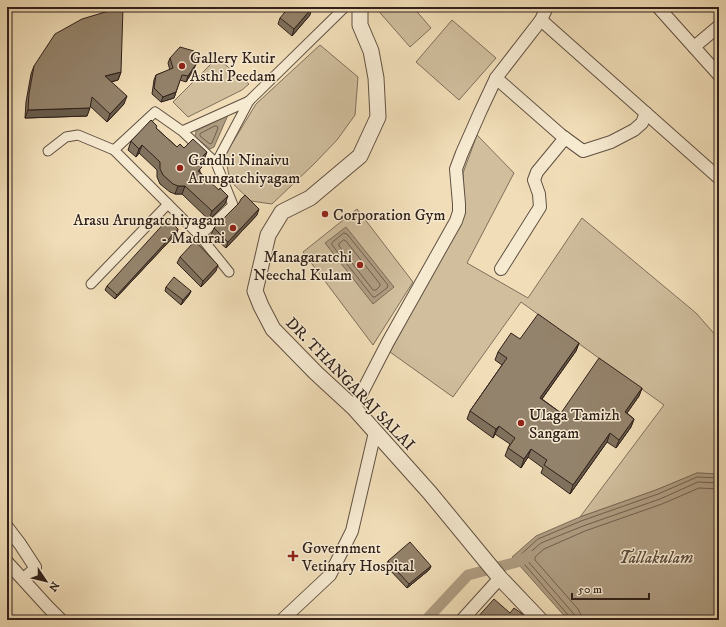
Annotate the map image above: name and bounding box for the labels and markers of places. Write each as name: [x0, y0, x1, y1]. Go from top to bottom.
place label: Gallery Kutir Asthi Peedam: [190, 48, 276, 86]
marker: Gallery Kutir Asthi Peedam: [177, 61, 187, 71]
place label: Gandhi Ninaivu Arungatchiyagam: [188, 150, 300, 188]
marker: Gandhi Ninaivu Arungatchiyagam: [175, 163, 185, 173]
place label: Corporation Gym: [333, 205, 445, 225]
marker: Corporation Gym: [320, 209, 330, 219]
place label: Arasu Arungatchiyagam - Madurai: [73, 210, 225, 248]
marker: Arasu Arungatchiyagam - Madurai: [228, 223, 238, 233]
place label: Managaratchi Neechal Kulam: [253, 247, 352, 285]
marker: Managaratchi Neechal Kulam: [355, 260, 365, 270]
place label: Ulaga Tamizh Sangam: [529, 405, 621, 443]
marker: Ulaga Tamizh Sangam: [516, 418, 526, 428]
place label: Government Vetinary Hospital: [301, 538, 415, 576]
marker: Government Vetinary Hospital: [287, 550, 299, 562]

